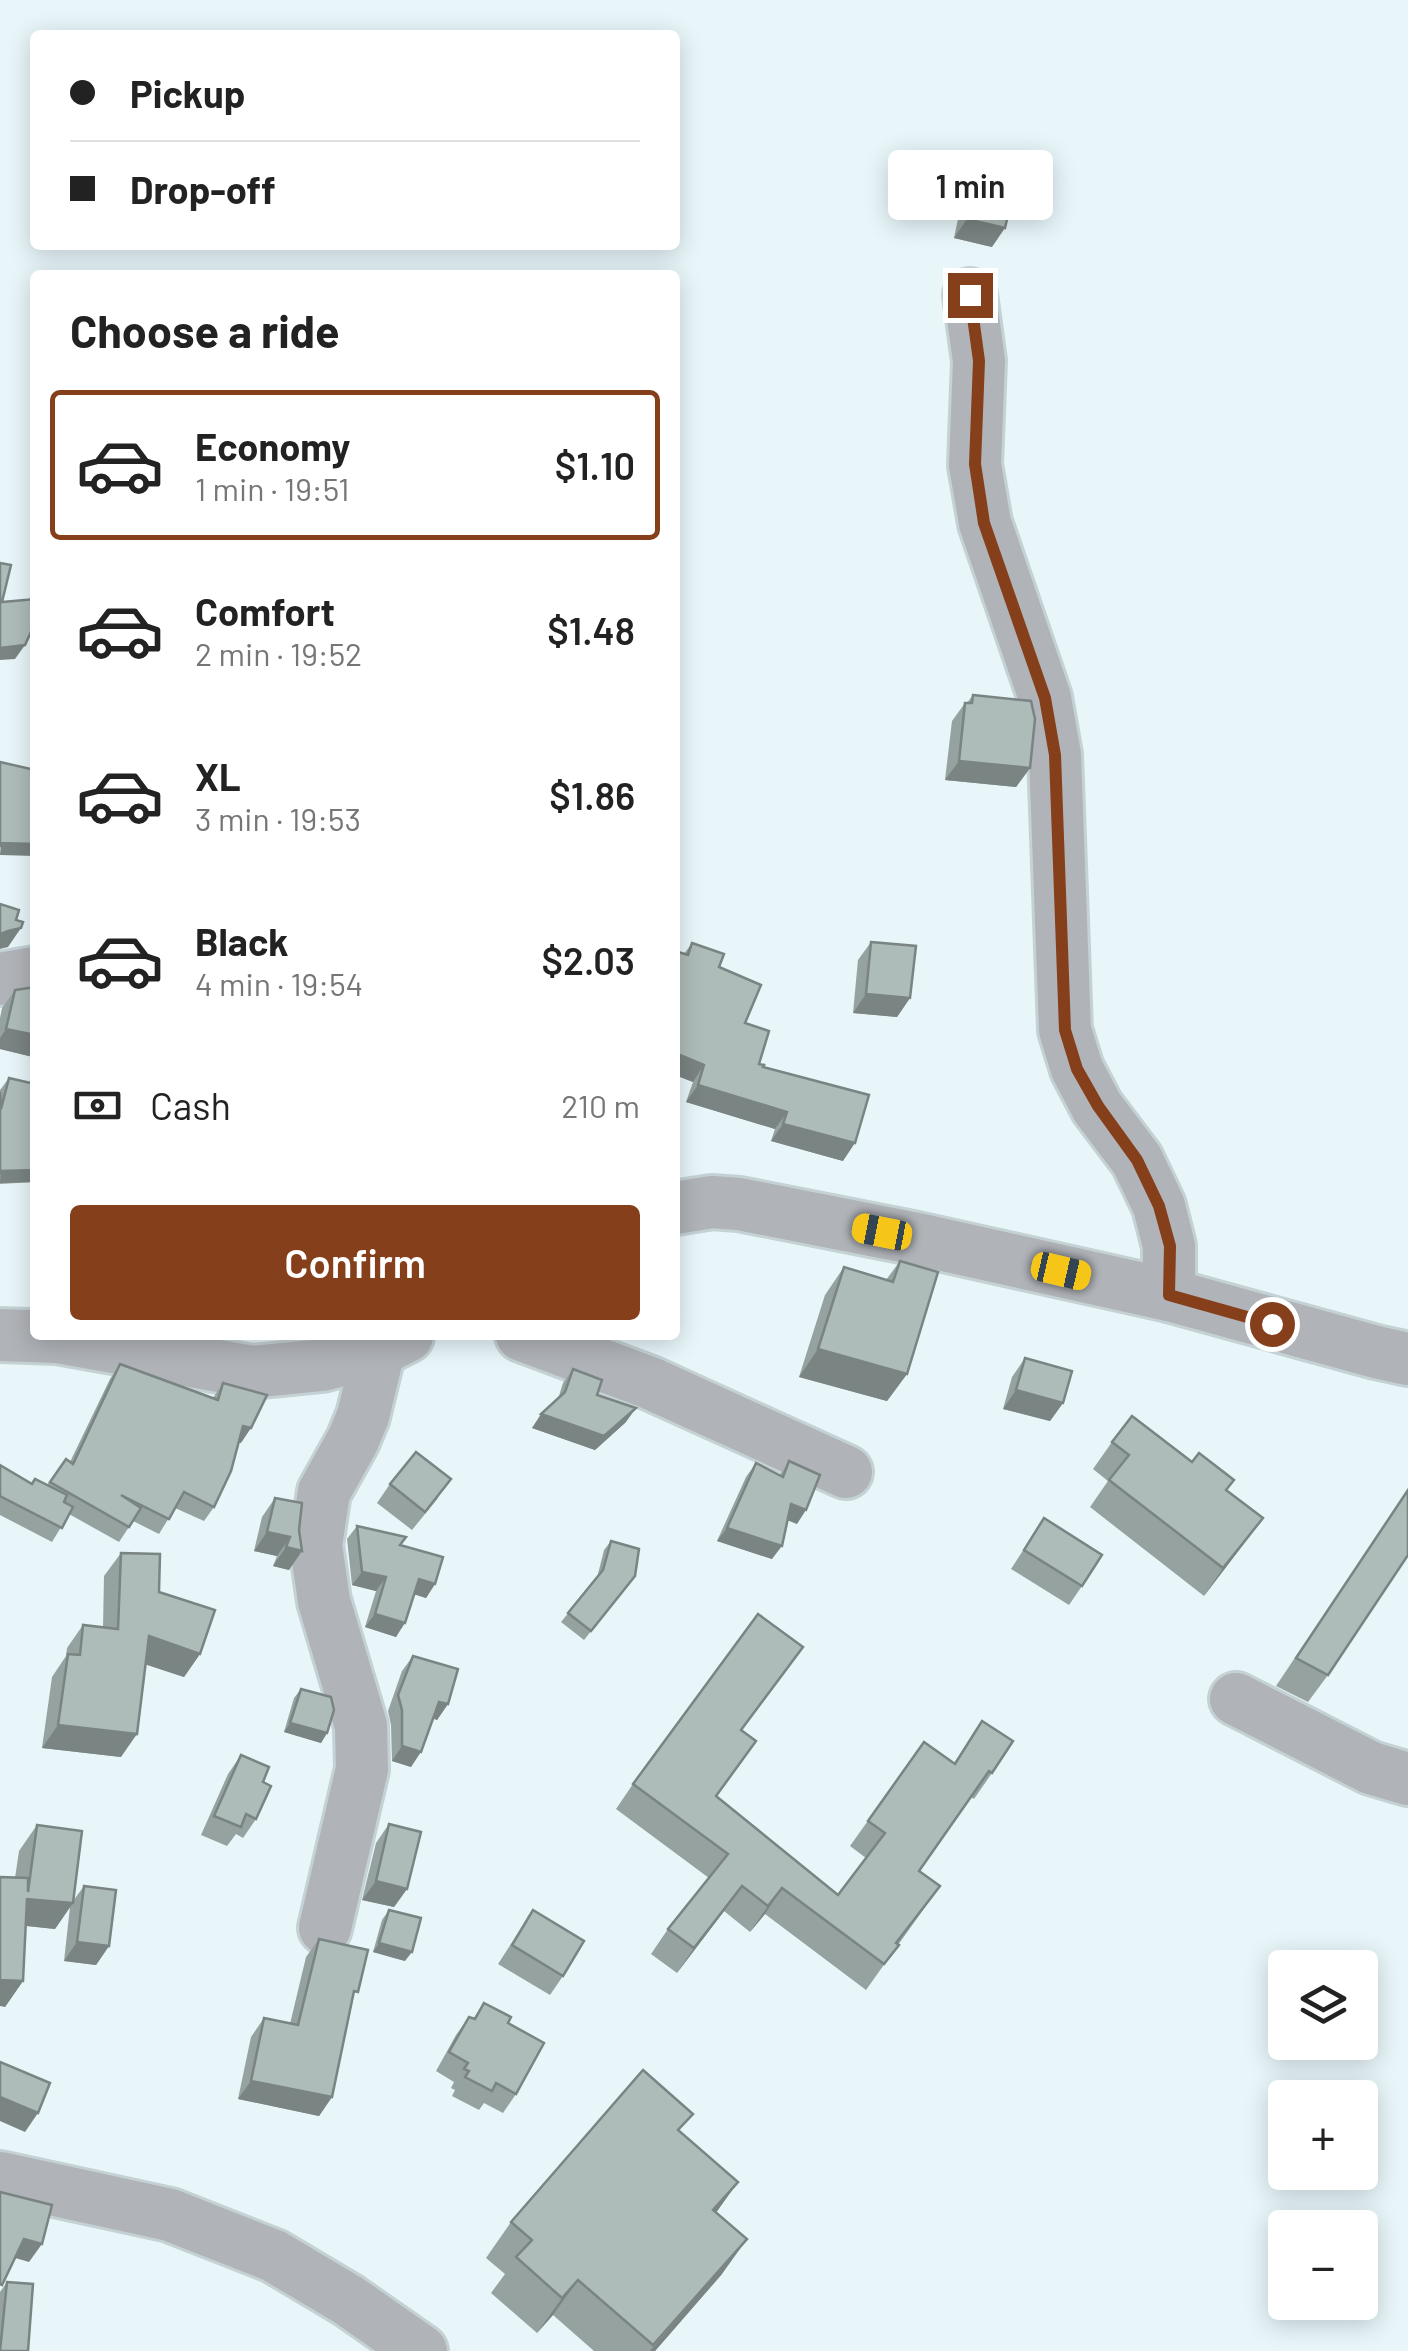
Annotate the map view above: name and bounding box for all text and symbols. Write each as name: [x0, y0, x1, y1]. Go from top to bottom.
text: Pickup: [130, 70, 245, 116]
callout: 1 min: [888, 150, 1052, 220]
text: Drop-off: [130, 166, 276, 212]
text: 1 min: [936, 166, 1005, 204]
route end: [948, 273, 993, 318]
text: Choose a ride: [70, 303, 340, 357]
icon: car: [75, 420, 165, 510]
text: Economy: [195, 423, 350, 469]
text: $1.10: [555, 442, 635, 488]
text: 1 min · 19:51: [195, 469, 349, 507]
icon: car: [75, 585, 165, 675]
text: Comfort: [195, 588, 335, 634]
text: $1.48: [547, 607, 635, 653]
text: 2 min · 19:52: [195, 634, 362, 672]
icon: car: [75, 750, 165, 840]
text: XL: [195, 753, 241, 799]
text: $1.86: [549, 772, 635, 818]
text: 3 min · 19:53: [195, 799, 361, 837]
icon: car: [75, 915, 165, 1005]
text: Black: [195, 918, 289, 964]
text: $2.03: [541, 937, 635, 983]
text: 4 min · 19:54: [195, 964, 363, 1002]
icon: cash: [70, 1078, 125, 1133]
text: Cash: [150, 1082, 231, 1128]
text: 210 m: [561, 1086, 640, 1124]
button: Confirm: [70, 1205, 640, 1320]
car: [850, 1212, 914, 1252]
car: [1028, 1250, 1094, 1292]
route start: [1250, 1302, 1295, 1347]
map controls: [1268, 1950, 1378, 2320]
button: layers: [1268, 1950, 1378, 2060]
button: +: [1268, 2080, 1378, 2190]
button: −: [1268, 2210, 1378, 2320]

